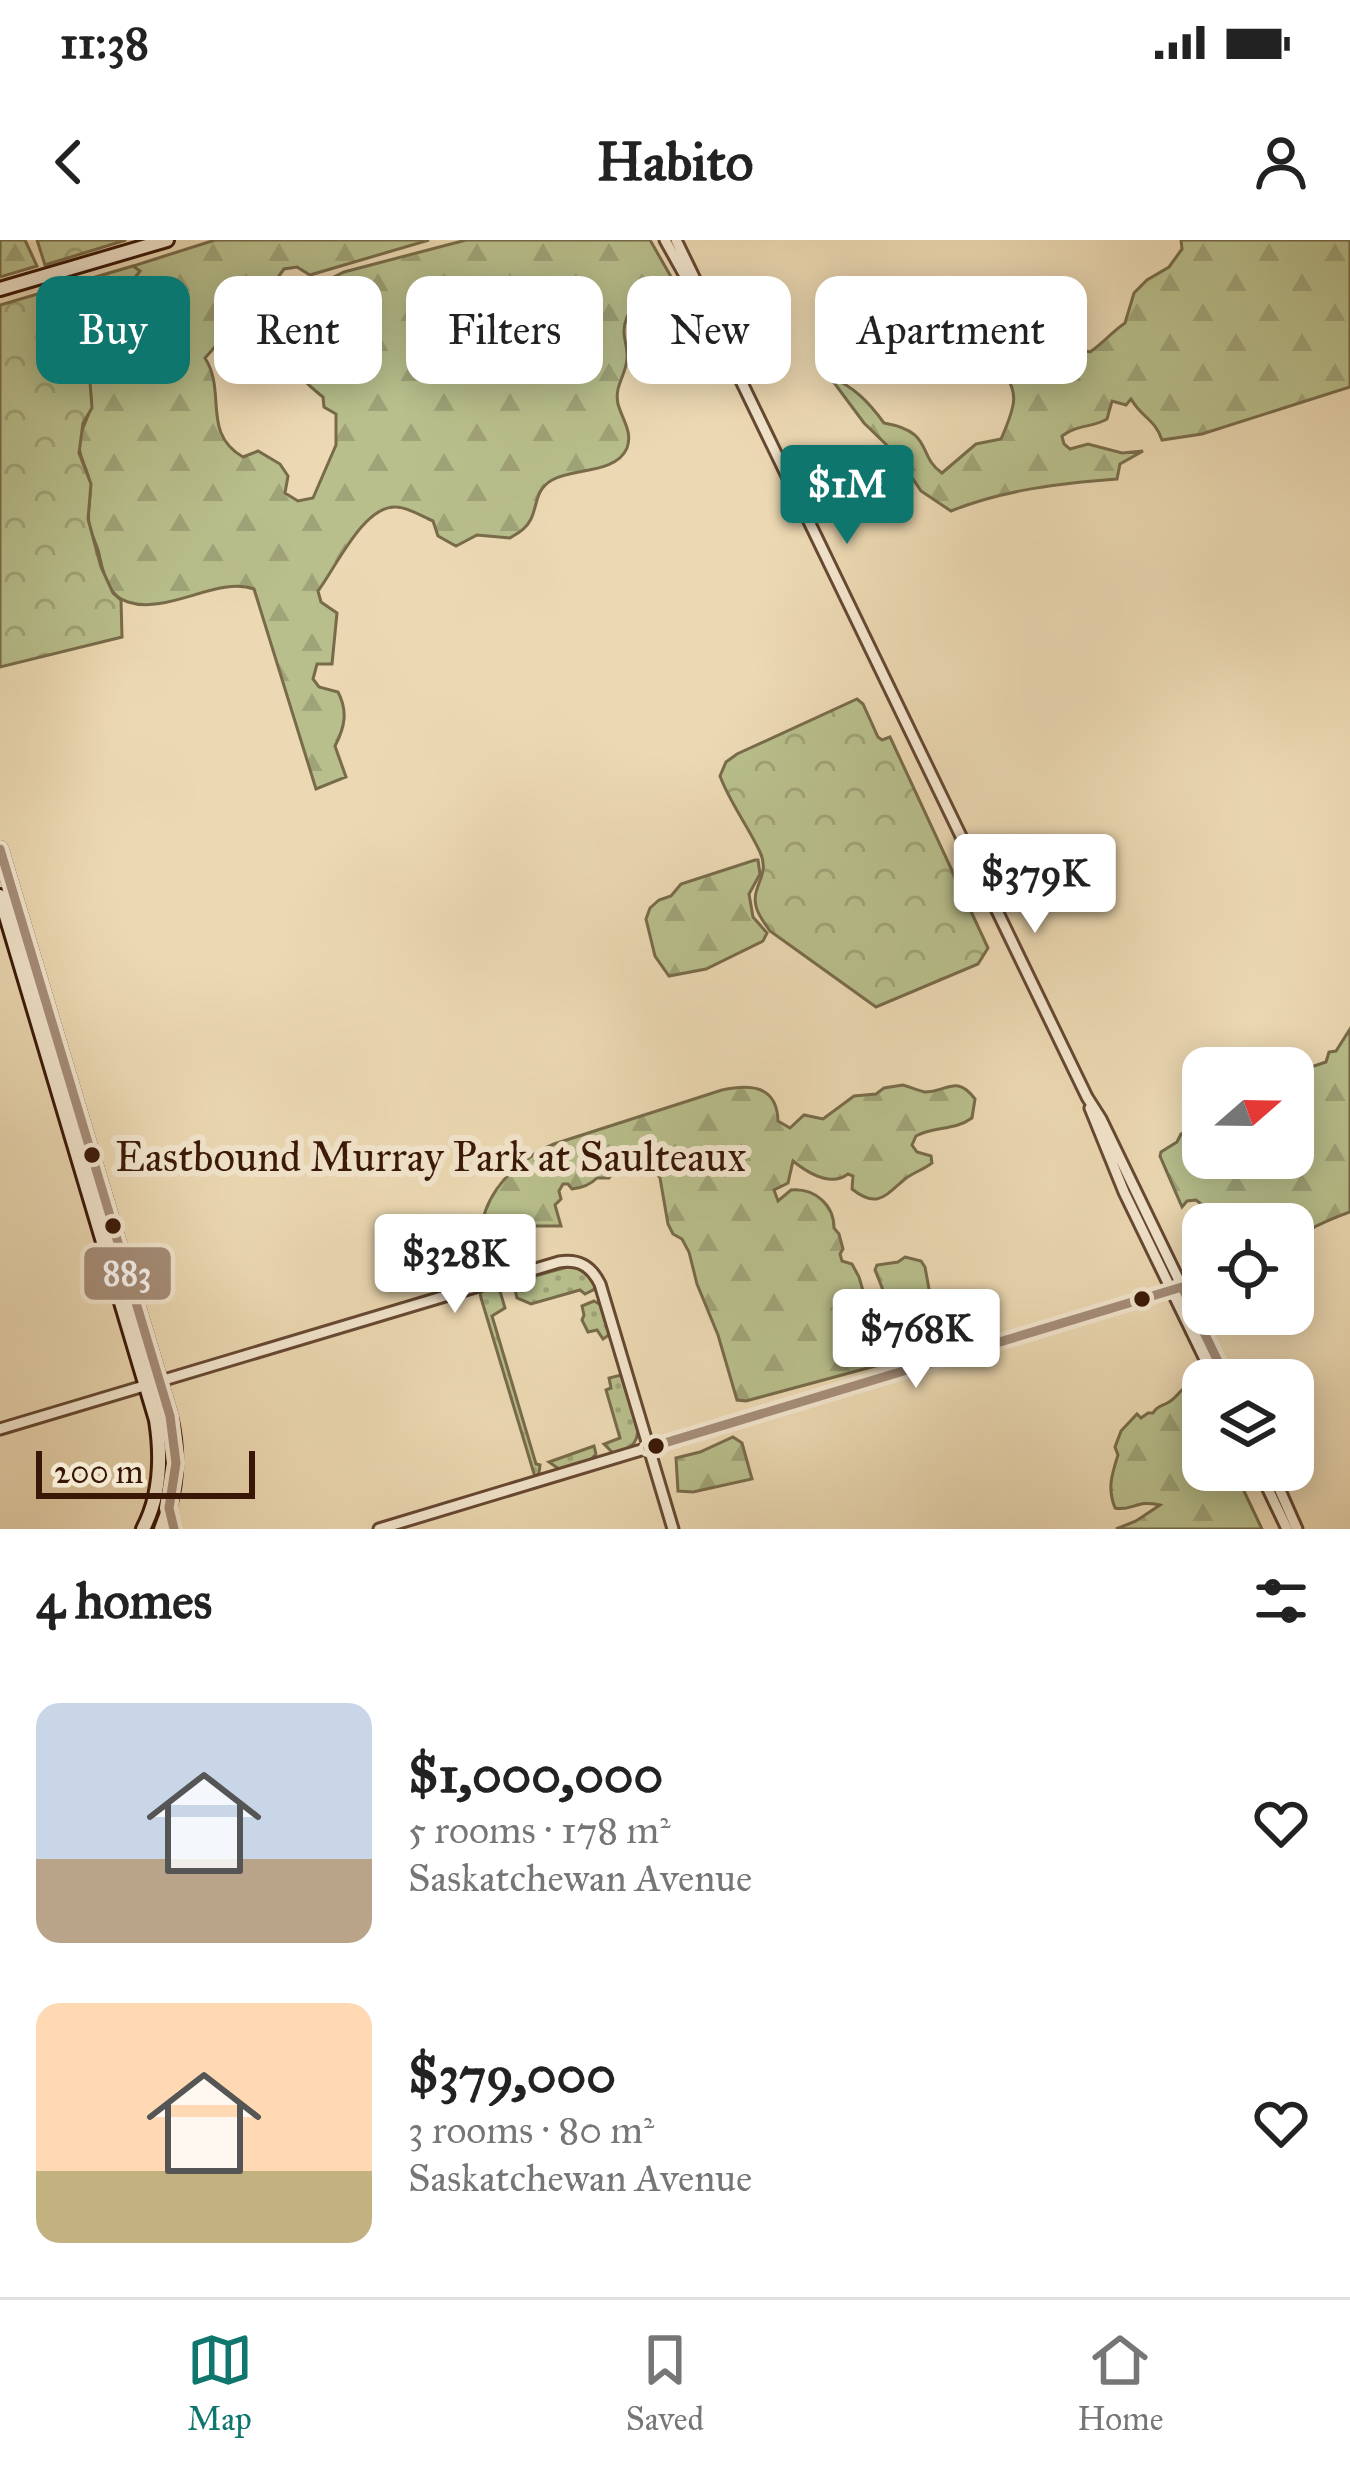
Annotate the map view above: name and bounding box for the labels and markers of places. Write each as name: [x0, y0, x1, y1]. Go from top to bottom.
pin: $1M: [789, 445, 905, 547]
pin: $379K: [951, 834, 1119, 936]
place label: Eastbound Murray Park at Saulteaux: [115, 1131, 746, 1183]
marker: Eastbound Murray Park at Saulteaux: [81, 1144, 103, 1166]
pin: $328K: [371, 1214, 539, 1316]
unlabelled marker: [102, 1215, 124, 1237]
unlabelled marker: [1131, 1288, 1153, 1310]
pin: $768K: [832, 1289, 1000, 1391]
unlabelled marker: [645, 1435, 667, 1457]

